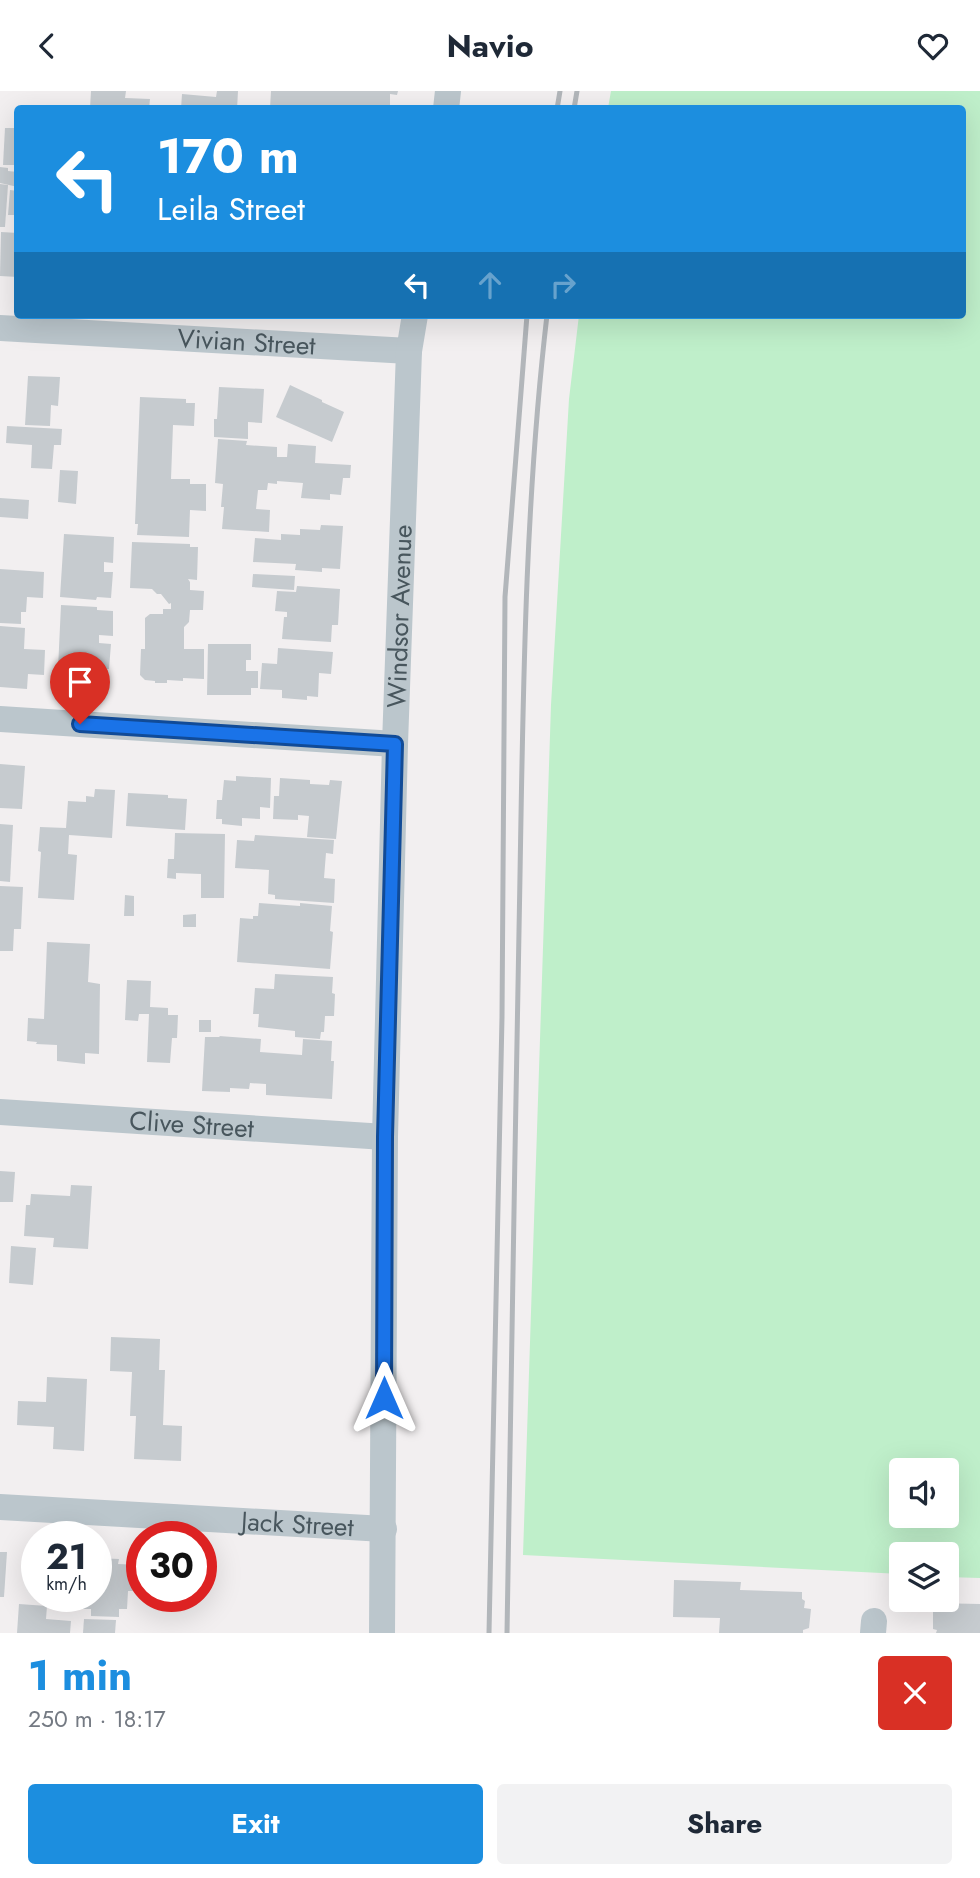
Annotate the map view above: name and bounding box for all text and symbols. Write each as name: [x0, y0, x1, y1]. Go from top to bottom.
text: Navio: [446, 23, 534, 69]
icon: back: [28, 27, 66, 65]
icon: heart: [914, 27, 952, 65]
text: 170 m: [157, 121, 299, 191]
icon: left: [42, 133, 133, 224]
text: Leila Street: [157, 186, 305, 232]
icon: left: [398, 266, 436, 304]
icon: ahead: [471, 266, 509, 304]
icon: right: [544, 266, 582, 304]
street label: Vivian Street: [177, 319, 317, 365]
street label: Windsor Avenue: [377, 524, 422, 709]
pin: [50, 652, 110, 724]
icon: arrive: [61, 663, 99, 701]
street label: Clive Street: [128, 1101, 256, 1147]
position arrow: [347, 1361, 421, 1435]
map controls: [889, 1458, 959, 1612]
button: sound: [889, 1458, 959, 1528]
street label: Jack Street: [237, 1502, 356, 1546]
speed limit sign: 30: [126, 1521, 217, 1612]
text: 21: [46, 1532, 87, 1582]
button: layers: [889, 1542, 959, 1612]
text: km/h: [46, 1571, 87, 1597]
text: 1 min: [28, 1645, 132, 1706]
button: close: [878, 1656, 952, 1730]
text: 250 m · 18:17: [28, 1702, 166, 1736]
button: Exit: [28, 1784, 483, 1864]
button: Share: [497, 1784, 952, 1864]

